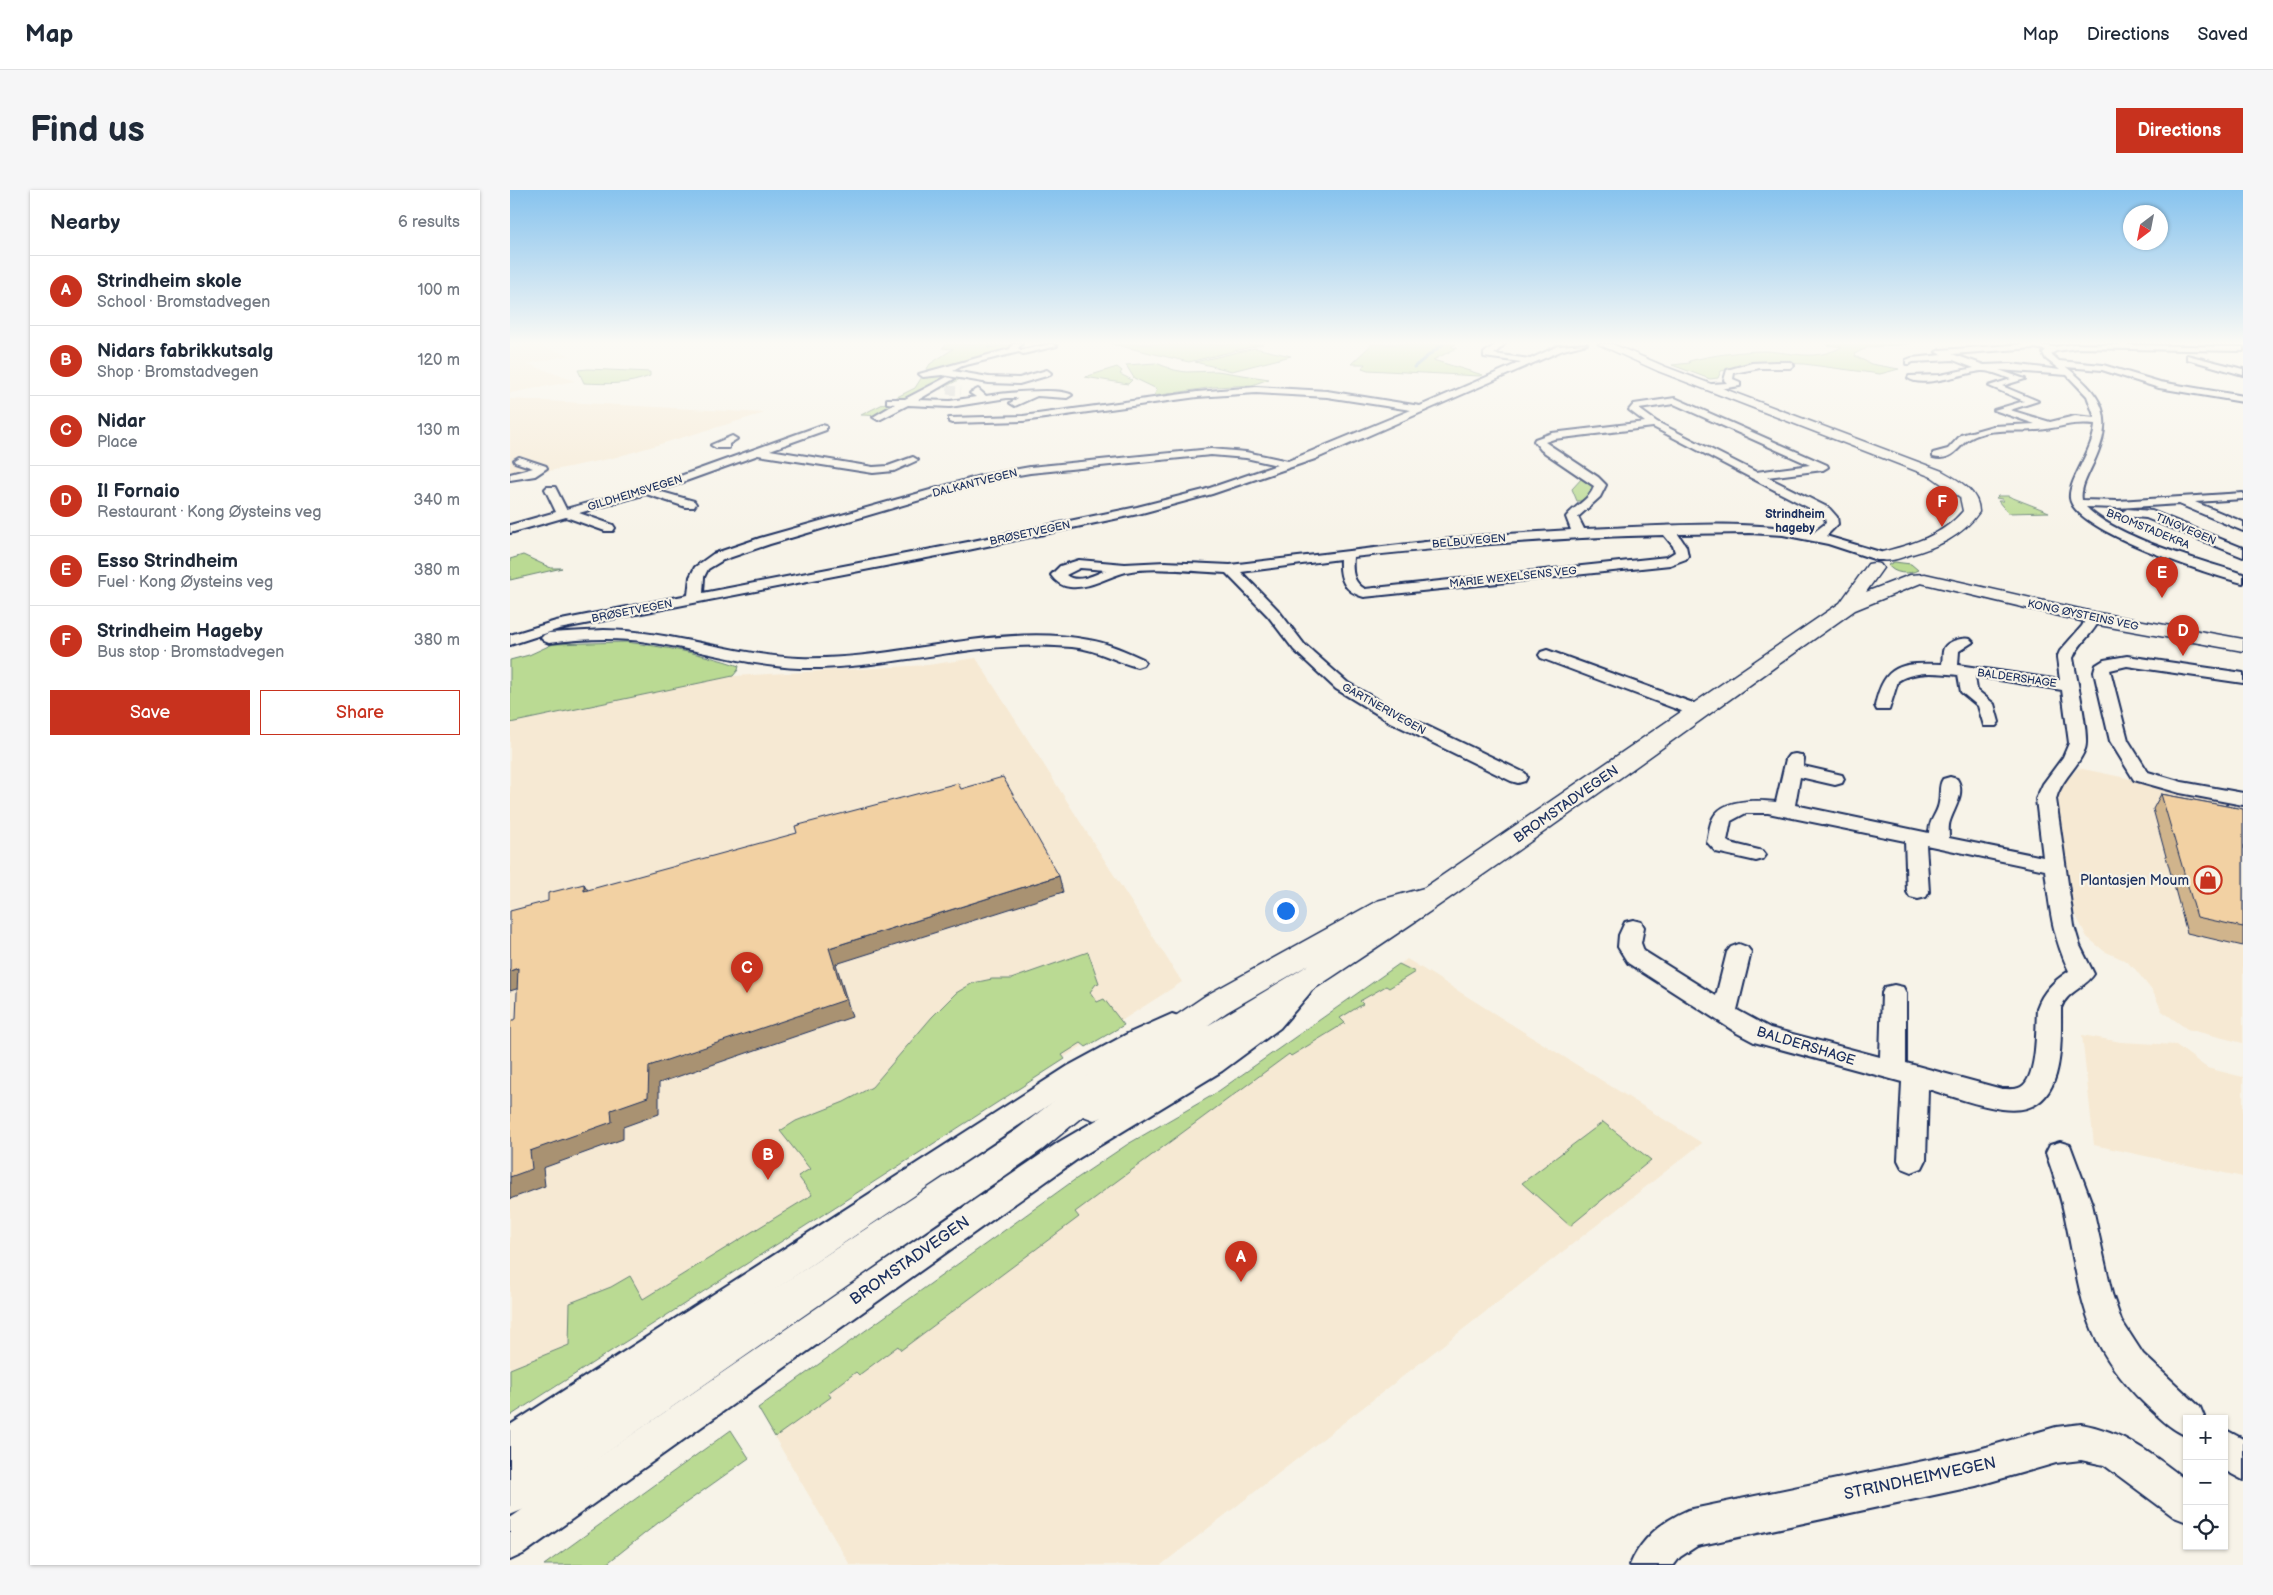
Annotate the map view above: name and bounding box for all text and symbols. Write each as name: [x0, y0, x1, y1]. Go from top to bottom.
text: Map: [25, 20, 73, 49]
text: Map: [2023, 24, 2059, 45]
text: Directions: [2087, 24, 2169, 45]
text: Saved: [2197, 24, 2248, 45]
button: Directions: [2116, 108, 2243, 153]
text: Find us: [30, 109, 145, 152]
north arrow: [2123, 205, 2168, 250]
text: Nearby: [50, 210, 120, 235]
text: 6 results: [398, 213, 460, 232]
text: Strindheim skole: [97, 270, 242, 293]
text: A: [61, 281, 71, 300]
text: 100 m: [417, 281, 460, 300]
text: School · Bromstadvegen: [97, 293, 270, 312]
text: Nidars fabrikkutsalg: [97, 340, 273, 363]
text: B: [60, 351, 72, 370]
text: 120 m: [417, 351, 460, 370]
text: Shop · Bromstadvegen: [97, 363, 258, 382]
text: Nidar: [97, 410, 146, 433]
text: C: [60, 421, 72, 440]
text: 130 m: [417, 421, 460, 440]
text: Place: [97, 433, 138, 452]
street label: DALKANTVEGEN: [931, 466, 1019, 500]
street label: GILDHEIMSVEGEN: [586, 472, 684, 514]
text: Il Fornaio: [97, 480, 180, 503]
pin: F: [1926, 486, 1958, 527]
text: D: [60, 491, 72, 510]
text: 340 m: [413, 491, 460, 510]
text: Restaurant · Kong Øysteins veg: [97, 503, 322, 522]
street label: BROMSTADEKRA: [2104, 506, 2192, 552]
district label: Strindheim hageby: [1765, 507, 1825, 536]
street label: TINGVEGEN: [2154, 510, 2218, 548]
street label: BRØSETVEGEN: [988, 518, 1072, 548]
street label: BELBUVEGEN: [1431, 531, 1507, 551]
text: Esso Strindheim: [97, 550, 238, 573]
pin: E: [2146, 557, 2178, 598]
text: E: [61, 561, 71, 580]
text: 380 m: [414, 561, 460, 580]
street label: MARIE WEXELSENS VEG: [1449, 564, 1577, 590]
text: Fuel · Kong Øysteins veg: [97, 573, 273, 592]
street label: BRØSETVEGEN: [590, 597, 674, 625]
street label: KONG ØYSTEINS VEG: [2026, 597, 2140, 633]
pin: D: [2167, 615, 2199, 656]
text: Strindheim Hageby: [97, 620, 263, 643]
text: F: [61, 631, 71, 650]
text: 380 m: [414, 631, 460, 650]
text: Bus stop · Bromstadvegen: [97, 643, 284, 662]
street label: BALDERSHAGE: [1976, 666, 2058, 690]
street label: GARTNERIVEGEN: [1340, 681, 1428, 737]
button: Save: [50, 690, 250, 735]
button: Share: [260, 690, 460, 735]
street label: BROMSTADVEGEN: [1510, 761, 1622, 847]
shop icon: Plantasjen Moum: [2193, 865, 2223, 895]
place label: Plantasjen Moum: [2080, 872, 2189, 889]
your location: [1273, 898, 1299, 924]
pin: C: [731, 952, 763, 993]
street label: BALDERSHAGE: [1755, 1023, 1857, 1069]
pin: B: [752, 1139, 784, 1180]
street label: BROMSTADVEGEN: [847, 1213, 973, 1309]
pin: A: [1225, 1241, 1257, 1282]
map controls: [2183, 1415, 2228, 1550]
button: +: [2183, 1415, 2228, 1460]
street label: STRINDHEIMVEGEN: [1842, 1454, 1998, 1504]
button: −: [2183, 1460, 2228, 1505]
button: locate: [2183, 1505, 2228, 1550]

